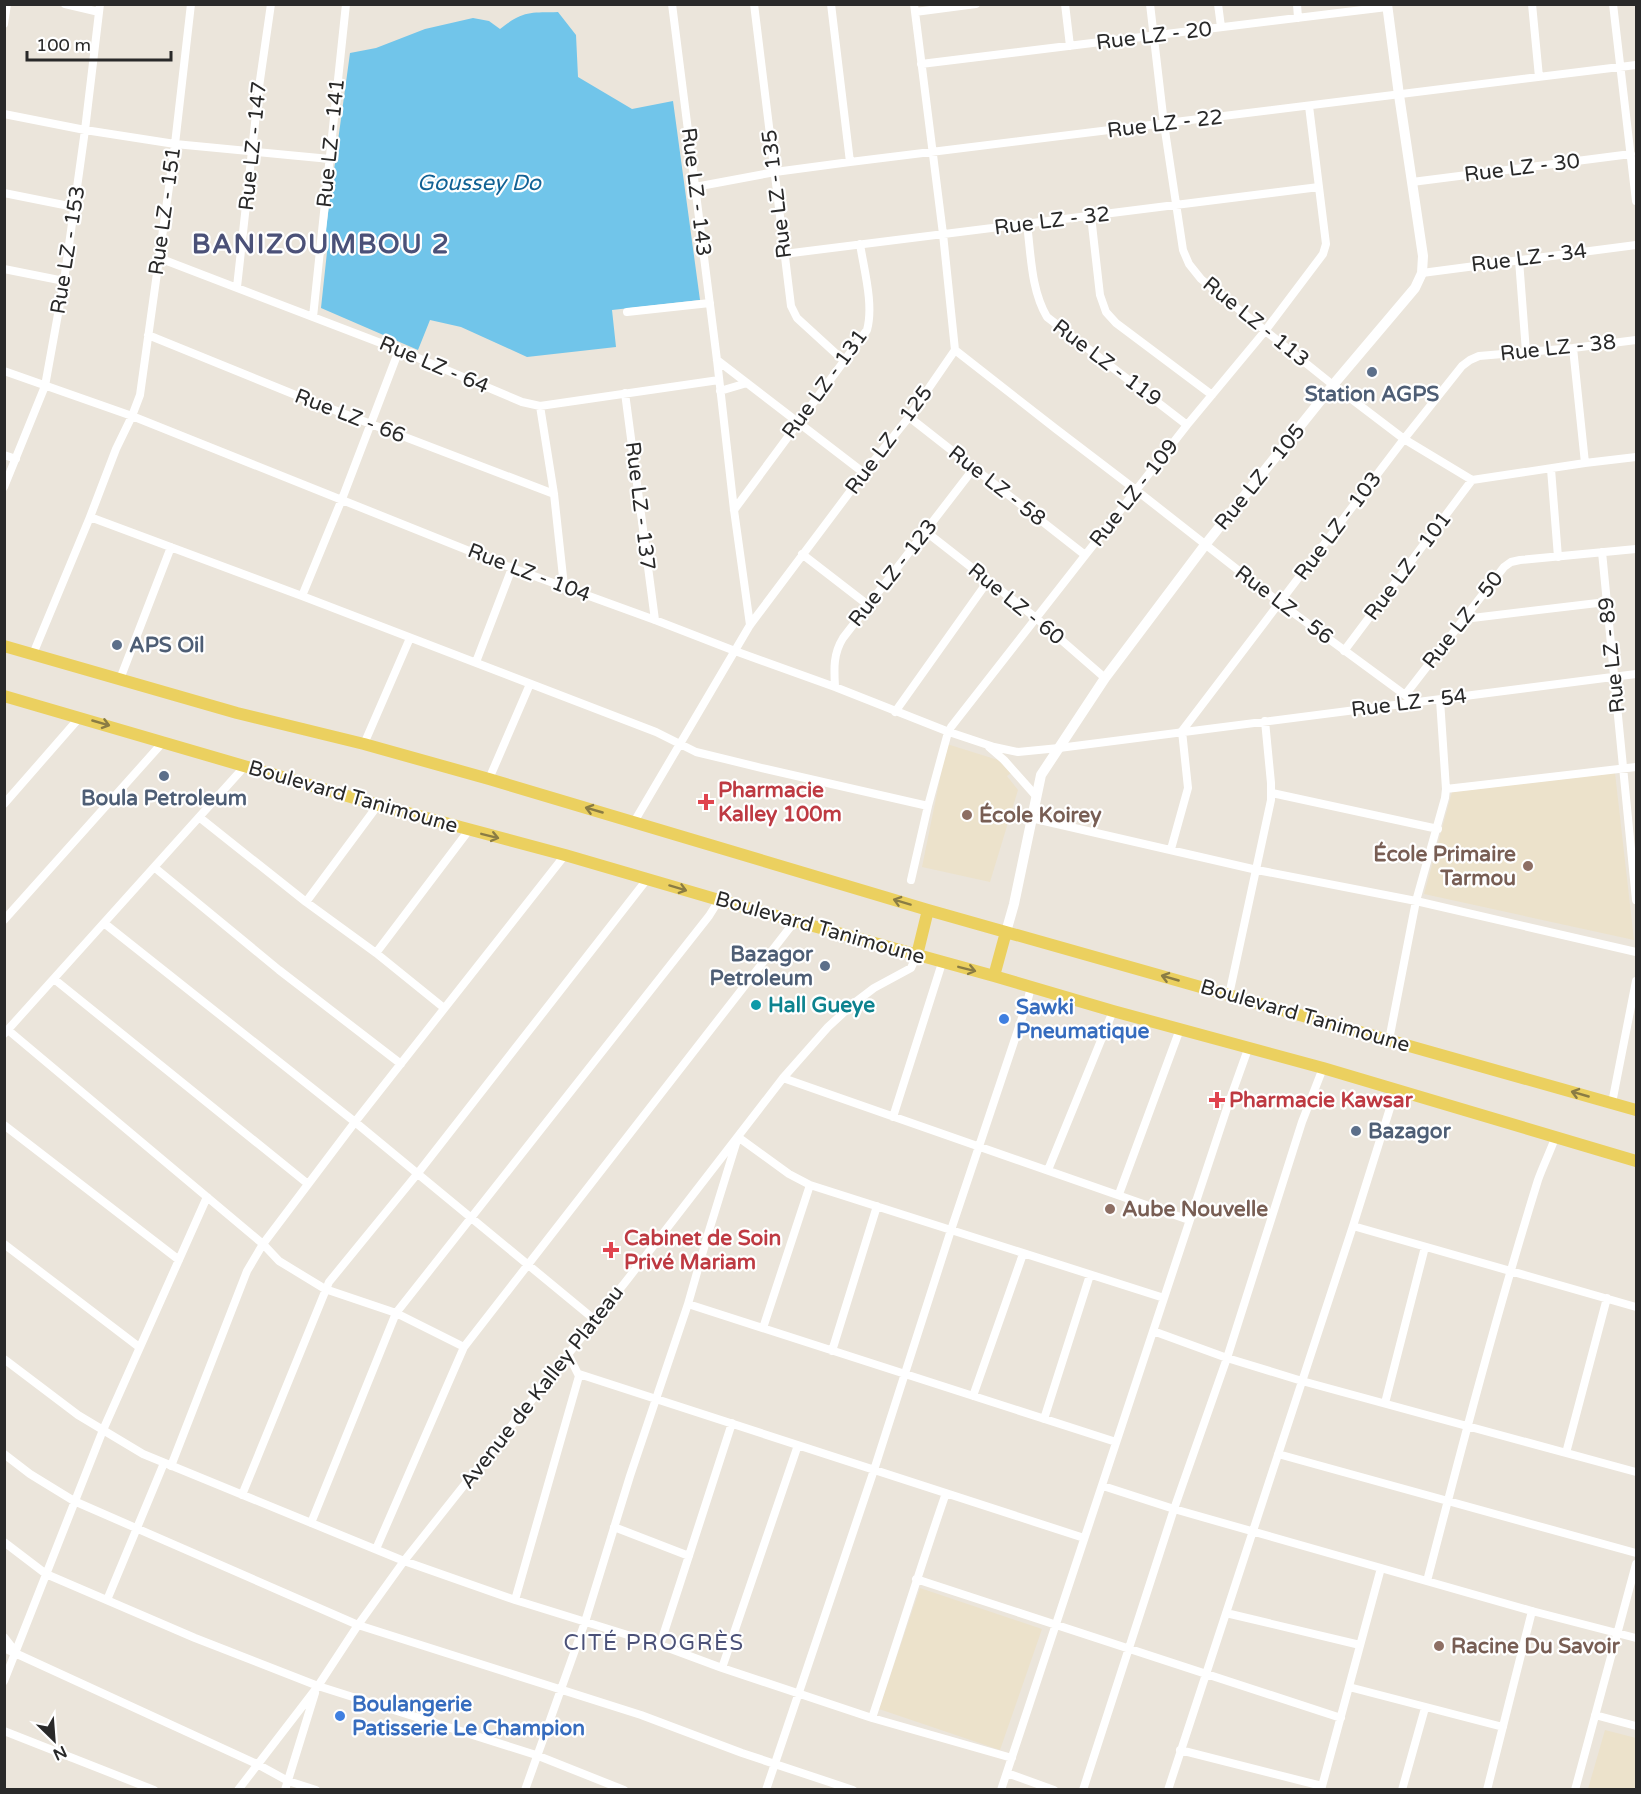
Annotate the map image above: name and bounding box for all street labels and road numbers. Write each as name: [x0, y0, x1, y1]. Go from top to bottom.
street label: Rue LZ - 20: [1095, 16, 1213, 56]
street label: Rue LZ - 141: [312, 77, 350, 209]
street label: Rue LZ - 147: [234, 80, 272, 212]
street label: Rue LZ - 22: [1106, 104, 1224, 144]
street label: Rue LZ - 143: [676, 126, 716, 258]
street label: Rue LZ - 135: [757, 128, 797, 260]
street label: Rue LZ - 151: [144, 145, 186, 277]
street label: Rue LZ - 30: [1463, 148, 1581, 188]
street label: Rue LZ - 153: [46, 184, 90, 316]
street label: Rue LZ - 32: [993, 201, 1111, 241]
street label: Rue LZ - 34: [1470, 238, 1588, 278]
street label: Rue LZ - 113: [1198, 271, 1314, 373]
street label: Rue LZ - 119: [1048, 314, 1166, 412]
street label: Rue LZ - 131: [777, 324, 873, 444]
street label: Rue LZ - 38: [1499, 329, 1617, 367]
street label: Rue LZ - 64: [376, 331, 492, 399]
street label: Rue LZ - 125: [840, 381, 938, 499]
street label: Rue LZ - 66: [291, 383, 409, 449]
street label: Rue LZ - 105: [1209, 419, 1311, 535]
street label: Rue LZ - 109: [1084, 434, 1184, 552]
street label: Rue LZ - 137: [620, 440, 660, 572]
street label: Rue LZ - 58: [943, 440, 1051, 532]
street label: Rue LZ - 103: [1289, 467, 1387, 585]
street label: Rue LZ - 101: [1359, 507, 1457, 625]
street label: Rue LZ - 123: [843, 514, 943, 632]
street label: Rue LZ - 104: [464, 538, 594, 608]
street label: Rue LZ - 60: [963, 558, 1069, 650]
street label: Rue LZ - 56: [1230, 560, 1338, 650]
street label: Rue LZ - 50: [1417, 566, 1509, 674]
street label: Rue LZ - 89: [1593, 596, 1631, 714]
street label: Rue LZ - 54: [1350, 683, 1468, 723]
street label: Boulevard Tanimoune: [245, 755, 461, 839]
street label: Boulevard Tanimoune: [712, 886, 928, 970]
street label: Boulevard Tanimoune: [1197, 974, 1413, 1058]
street label: Avenue de Kalley Plateau: [455, 1280, 629, 1494]

